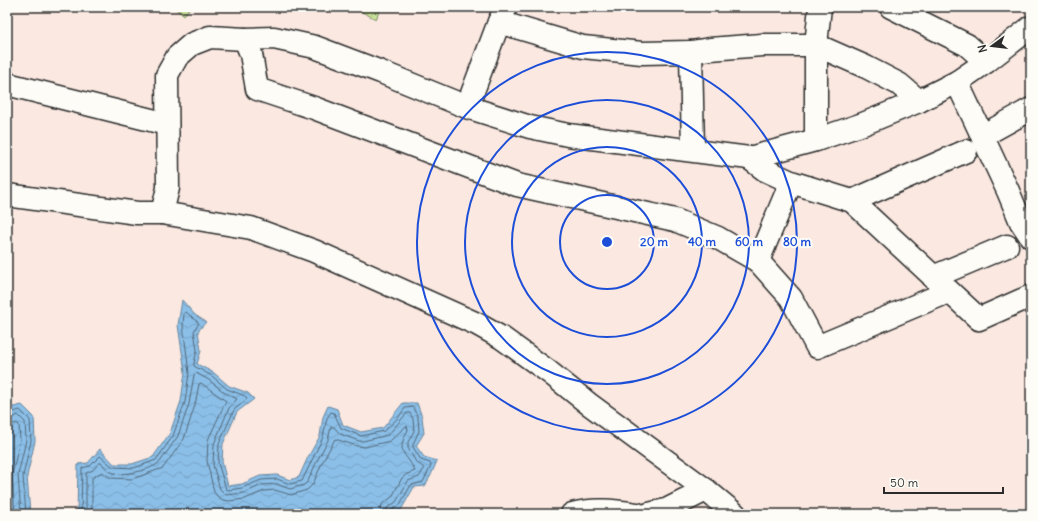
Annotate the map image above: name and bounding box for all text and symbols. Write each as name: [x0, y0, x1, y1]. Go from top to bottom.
north arrow: [972, 26, 1012, 66]
text: N: [975, 43, 990, 54]
text: 20 m: [640, 234, 668, 249]
text: 40 m: [688, 234, 717, 249]
text: 60 m: [735, 234, 764, 249]
text: 80 m: [783, 234, 812, 249]
centre of rings: [600, 235, 614, 249]
scale bar: [884, 469, 1003, 495]
text: 50 m: [890, 475, 919, 490]

